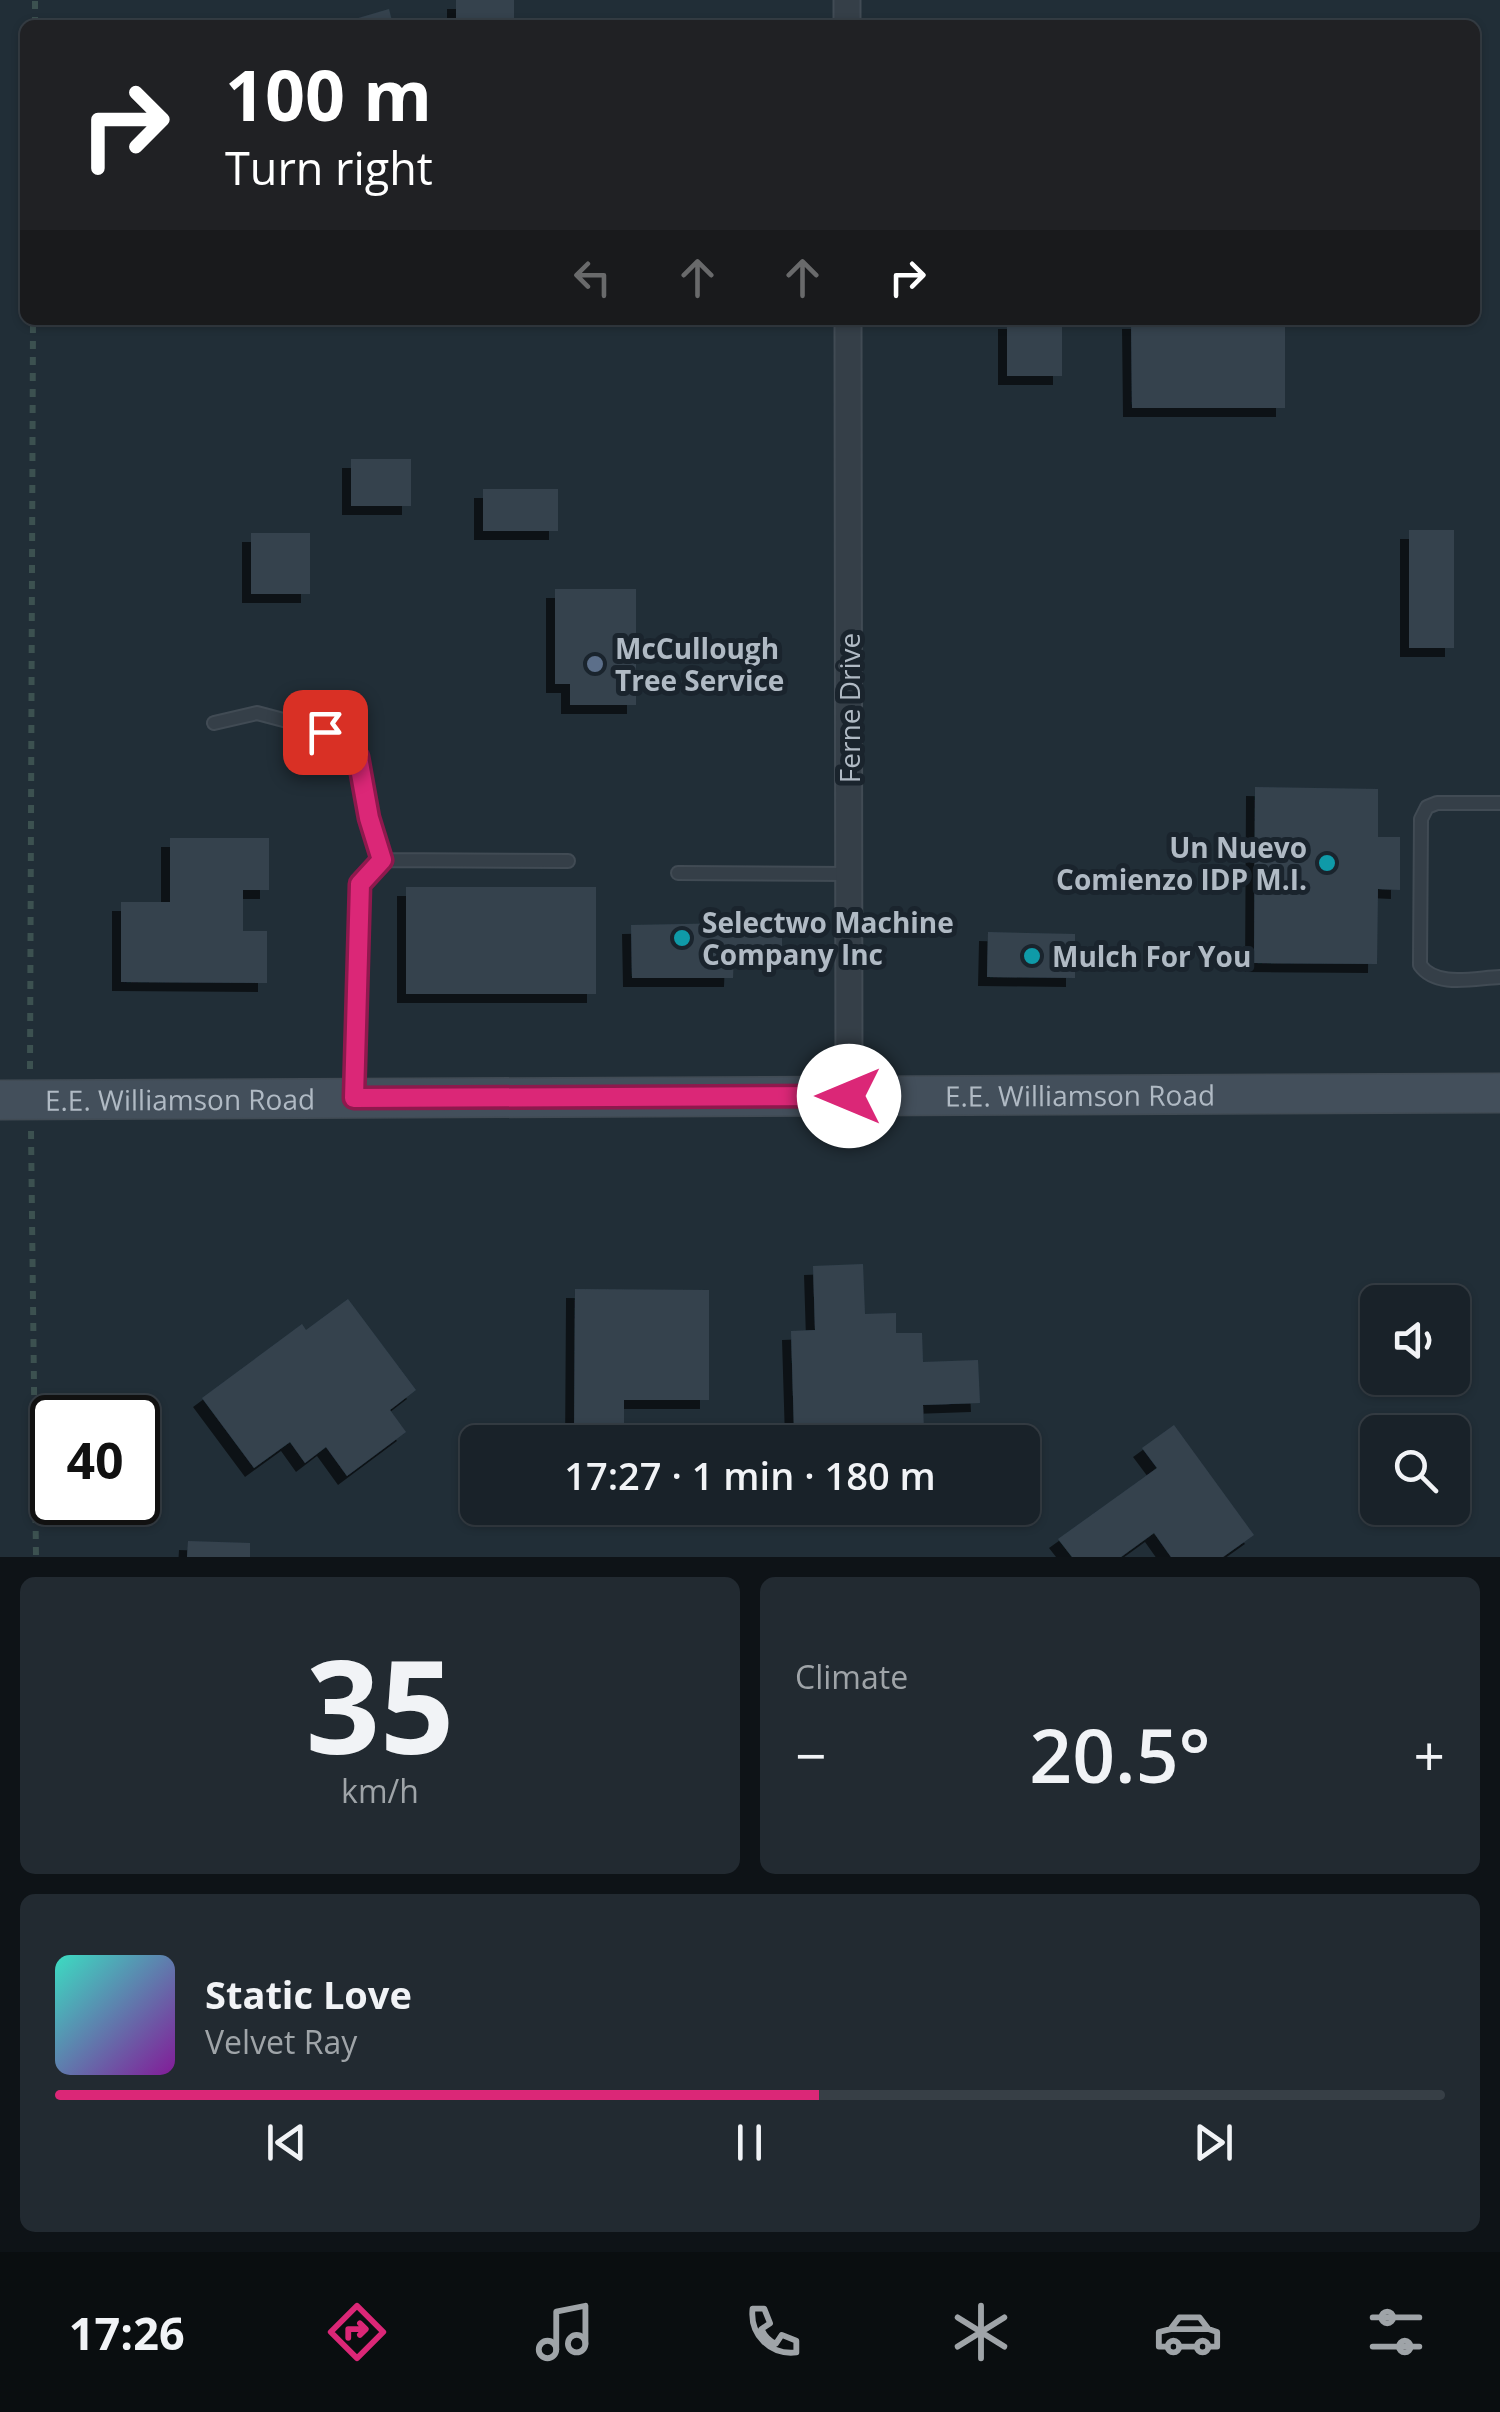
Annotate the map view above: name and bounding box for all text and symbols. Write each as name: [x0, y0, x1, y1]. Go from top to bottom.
text: 100 m: [225, 46, 432, 142]
icon: right: [60, 60, 190, 190]
text: Turn right: [225, 137, 433, 198]
icon: left: [565, 250, 620, 305]
icon: ahead: [670, 250, 725, 305]
icon: ahead: [775, 250, 830, 305]
icon: right: [880, 250, 935, 305]
place label: McCullough Tree Service: [615, 629, 784, 699]
street label: Ferne Drive: [830, 633, 868, 783]
marker: McCullough Tree Service: [584, 653, 606, 675]
pin: [283, 690, 368, 775]
icon: arrive: [298, 705, 353, 760]
place label: Un Nuevo Comienzo IDP M.I.: [1056, 828, 1307, 898]
marker: Un Nuevo Comienzo IDP M.I.: [1316, 852, 1338, 874]
place label: Selectwo Machine Company Inc: [702, 903, 954, 973]
marker: Selectwo Machine Company Inc: [671, 927, 693, 949]
place label: Mulch For You: [1052, 937, 1251, 975]
marker: Mulch For You: [1021, 945, 1043, 967]
position arrow: [797, 1044, 901, 1148]
street label: E.E. Williamson Road: [945, 1075, 1215, 1115]
street label: E.E. Williamson Road: [45, 1080, 315, 1119]
map controls: [1360, 1285, 1470, 1525]
button: sound: [1360, 1285, 1470, 1395]
speed limit sign: 40: [30, 1395, 160, 1525]
button: search: [1360, 1415, 1470, 1525]
text: 17:27 · 1 min · 180 m: [564, 1449, 936, 1501]
text: 35: [306, 1615, 454, 1792]
text: Climate: [795, 1655, 908, 1698]
text: 20.5°: [1029, 1703, 1211, 1805]
text: −: [795, 1717, 826, 1792]
text: +: [1414, 1717, 1445, 1792]
text: km/h: [341, 1769, 419, 1812]
text: Static Love: [205, 1968, 412, 2020]
text: Velvet Ray: [205, 2020, 357, 2063]
icon: previous: [259, 2115, 314, 2170]
icon: pause: [722, 2115, 777, 2170]
icon: next: [1186, 2115, 1241, 2170]
icon: directions: [322, 2297, 392, 2367]
icon: music: [530, 2297, 600, 2367]
icon: phone: [738, 2297, 808, 2367]
icon: climate: [946, 2297, 1016, 2367]
icon: car: [1153, 2297, 1223, 2367]
icon: filters: [1361, 2297, 1431, 2367]
text: 17:26: [69, 2302, 185, 2363]

